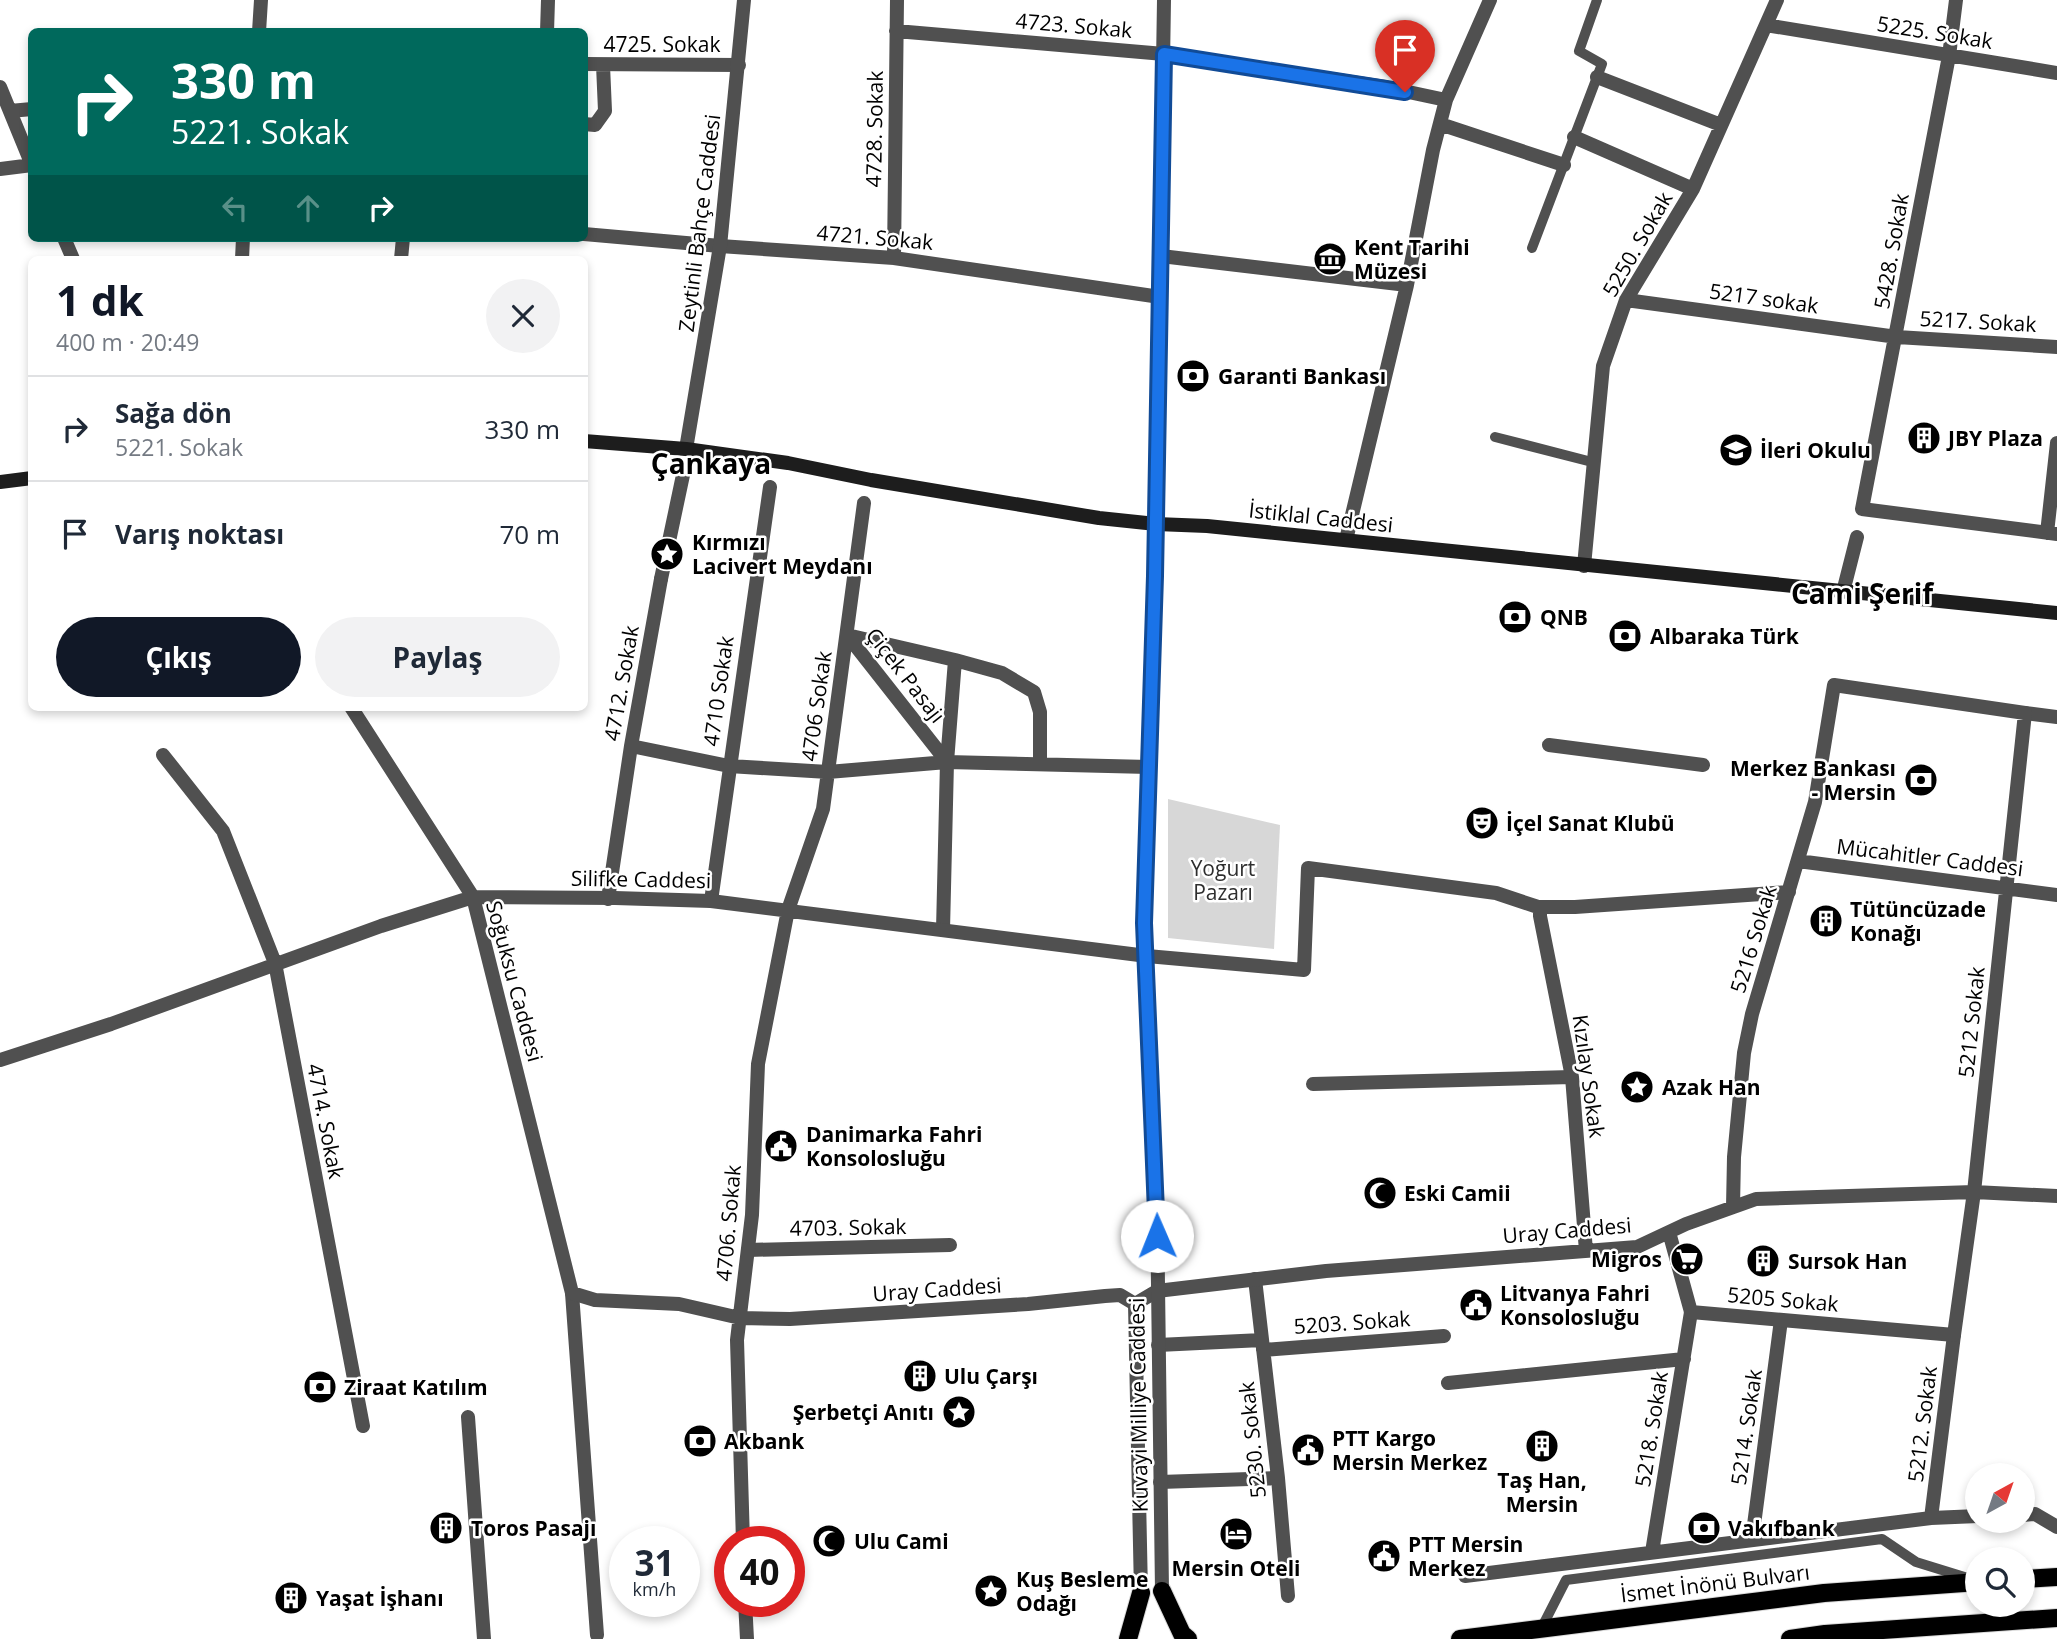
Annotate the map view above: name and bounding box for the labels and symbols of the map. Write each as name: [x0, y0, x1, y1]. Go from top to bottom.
street label: 4723. Sokak: [1015, 6, 1133, 44]
street label: 5225. Sokak: [1875, 9, 1995, 55]
pin: [1375, 20, 1435, 92]
street label: 4725. Sokak: [604, 30, 720, 58]
street label: 4728. Sokak: [859, 70, 889, 188]
street label: Zeytinli Bahçe Caddesi: [672, 113, 726, 333]
street label: 5250. Sokak: [1596, 186, 1678, 302]
street label: 5428. Sokak: [1867, 191, 1915, 311]
street label: 4721. Sokak: [816, 218, 934, 256]
place label: Kent Tarihi Müzesi: [1354, 233, 1470, 285]
museum icon: Kent Tarihi Müzesi: [1311, 240, 1349, 278]
street label: 5217 sokak: [1708, 276, 1820, 320]
street label: 5217. Sokak: [1919, 304, 2037, 338]
bank icon: Garanti Bankası: [1174, 357, 1212, 395]
place label: Garanti Bankası: [1218, 362, 1386, 390]
building icon: JBY Plaza: [1905, 419, 1943, 457]
place label: JBY Plaza: [1946, 424, 2043, 452]
school or university icon: İleri Okulu: [1717, 431, 1755, 469]
place label: İleri Okulu: [1760, 436, 1871, 464]
district label: Çankaya: [651, 444, 771, 482]
street label: İstiklal Caddesi: [1247, 495, 1395, 539]
place label: Kırmızı Lacivert Meydanı: [692, 528, 873, 580]
place icon: Kırmızı Lacivert Meydanı: [648, 535, 686, 573]
district label: Cami Şerif: [1791, 574, 1935, 612]
bank icon: QNB: [1496, 598, 1534, 636]
place label: QNB: [1540, 603, 1588, 631]
bank icon: Albaraka Türk: [1606, 617, 1644, 655]
street label: Çiçek Pasajı: [860, 622, 952, 728]
place label: Albaraka Türk: [1650, 622, 1800, 650]
street label: 4712. Sokak: [597, 623, 645, 743]
street label: 4710 Sokak: [696, 634, 740, 748]
street label: 4706 Sokak: [794, 649, 838, 763]
place label: Merkez Bankası - Mersin: [1730, 754, 1896, 806]
bank icon: Merkez Bankası - Mersin: [1902, 761, 1940, 799]
theatre icon: İçel Sanat Klubü: [1463, 804, 1501, 842]
place label: İçel Sanat Klubü: [1506, 809, 1675, 837]
street label: Mücahitler Caddesi: [1835, 832, 2025, 882]
park label: Yoğurt Pazarı: [1191, 854, 1255, 906]
street label: Silifke Caddesi: [571, 864, 711, 894]
street label: 5216 Sokak: [1723, 882, 1783, 996]
place label: Tütüncüzade Konağı: [1850, 895, 1986, 947]
street label: Soğuksu Caddesi: [480, 897, 550, 1065]
building icon: Tütüncüzade Konağı: [1807, 902, 1845, 940]
street label: 5212 Sokak: [1951, 965, 1991, 1079]
street label: Kızılay Sokak: [1566, 1013, 1612, 1139]
street label: 4714. Sokak: [301, 1061, 351, 1181]
place icon: Azak Han: [1618, 1068, 1656, 1106]
place label: Azak Han: [1662, 1073, 1760, 1101]
place label: Danimarka Fahri Konsolosluğu: [806, 1120, 982, 1172]
public building icon: Danimarka Fahri Konsolosluğu: [762, 1127, 800, 1165]
street label: 4706. Sokak: [709, 1164, 747, 1282]
mosque icon: Eski Camii: [1361, 1174, 1399, 1212]
place label: Eski Camii: [1404, 1179, 1511, 1207]
position arrow: [1120, 1199, 1194, 1273]
street label: Uray Caddesi: [1501, 1210, 1633, 1250]
street label: 4703. Sokak: [789, 1212, 907, 1242]
supermarket icon: Migros: [1668, 1240, 1706, 1278]
building icon: Sursok Han: [1744, 1242, 1782, 1280]
place label: Migros: [1591, 1245, 1662, 1273]
place label: Sursok Han: [1788, 1247, 1907, 1275]
street label: Uray Caddesi: [872, 1271, 1002, 1307]
place label: Litvanya Fahri Konsolosluğu: [1500, 1279, 1650, 1331]
street label: 5205 Sokak: [1726, 1280, 1840, 1318]
public building icon: Litvanya Fahri Konsolosluğu: [1457, 1286, 1495, 1324]
street label: Kuvayi Milliye Caddesi: [1122, 1297, 1154, 1513]
street label: 5203. Sokak: [1293, 1304, 1411, 1340]
building icon: Ulu Çarşı: [901, 1357, 939, 1395]
place label: Ulu Çarşı: [944, 1362, 1038, 1390]
street label: 5212. Sokak: [1901, 1364, 1943, 1484]
street label: 5214. Sokak: [1724, 1367, 1768, 1487]
bank icon: Ziraat Katılım: [301, 1368, 339, 1406]
street label: 5218. Sokak: [1628, 1369, 1674, 1489]
place label: Ziraat Katılım: [344, 1373, 488, 1401]
street label: 5230. Sokak: [1232, 1380, 1272, 1500]
place icon: Şerbetçi Anıtı: [940, 1393, 978, 1431]
place label: Şerbetçi Anıtı: [793, 1398, 934, 1426]
bank icon: Akbank: [681, 1422, 719, 1460]
place label: PTT Kargo Mersin Merkez: [1332, 1424, 1487, 1476]
place label: Akbank: [724, 1427, 805, 1455]
building icon: Taş Han, Mersin: [1523, 1427, 1561, 1465]
public building icon: PTT Kargo Mersin Merkez: [1289, 1431, 1327, 1469]
north arrow: [1965, 1463, 2035, 1533]
place label: Taş Han, Mersin: [1497, 1466, 1587, 1518]
building icon: Toros Pasajı: [427, 1509, 465, 1547]
bank icon: Vakıfbank: [1685, 1509, 1723, 1547]
place label: Toros Pasajı: [471, 1514, 596, 1542]
place label: Vakıfbank: [1728, 1514, 1836, 1542]
hotel icon: Mersin Oteli: [1217, 1515, 1255, 1553]
mosque icon: Ulu Cami: [810, 1522, 848, 1560]
speed limit sign: 40: [714, 1526, 805, 1617]
place label: Ulu Cami: [854, 1527, 949, 1555]
place label: PTT Mersin Merkez: [1408, 1530, 1523, 1582]
public building icon: PTT Mersin Merkez: [1365, 1537, 1403, 1575]
place label: Mersin Oteli: [1172, 1554, 1300, 1582]
street label: İsmet İnönü Bulvarı: [1619, 1558, 1811, 1608]
place label: Kuş Besleme Odağı: [1016, 1565, 1148, 1617]
place icon: Kuş Besleme Odağı: [972, 1572, 1010, 1610]
building icon: Yaşat İşhanı: [272, 1579, 310, 1617]
place label: Yaşat İşhanı: [316, 1584, 444, 1612]

